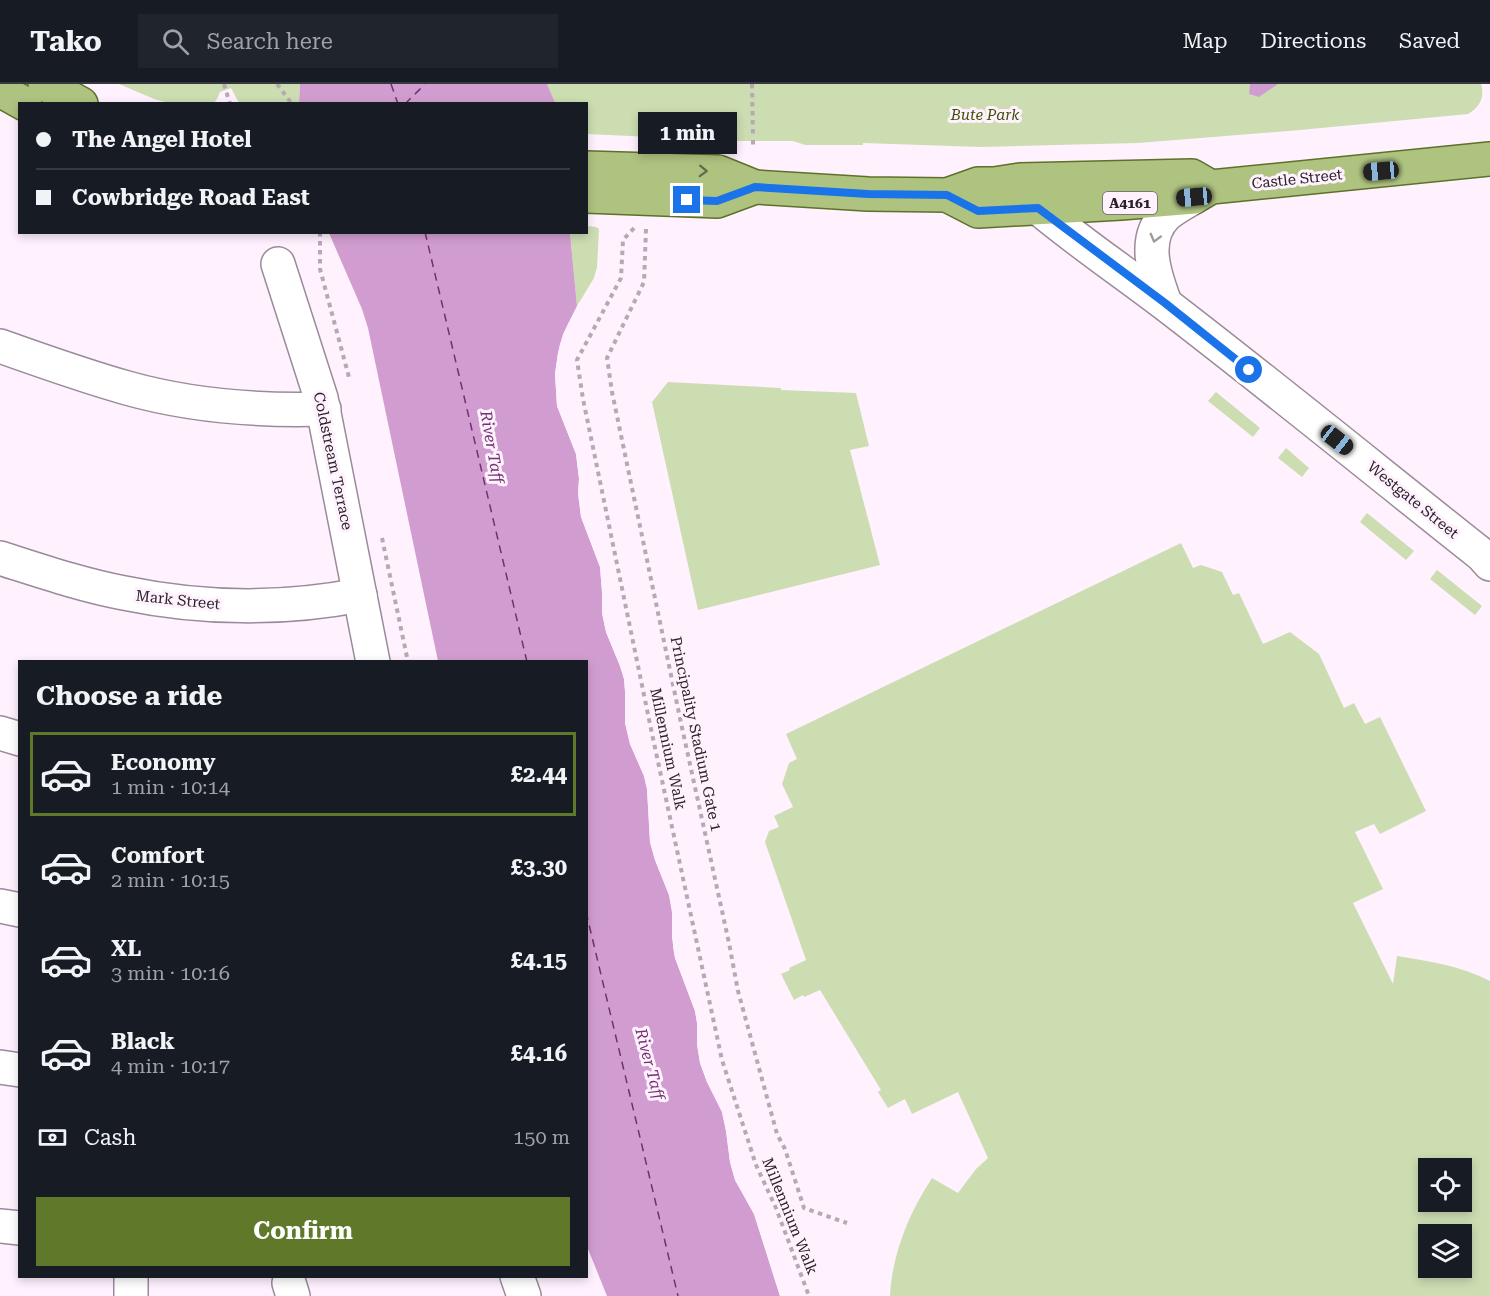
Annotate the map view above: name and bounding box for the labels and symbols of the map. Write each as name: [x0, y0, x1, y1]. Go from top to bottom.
park label: Bute Park: [950, 106, 1020, 124]
callout: 1 min: [638, 113, 736, 155]
car: [1362, 160, 1400, 182]
one-way arrow: [699, 165, 708, 178]
street label: Castle Street: [1251, 165, 1344, 193]
route end: [673, 186, 700, 213]
car: [1175, 186, 1213, 208]
road number: A4161: [1103, 192, 1157, 214]
one-way arrow: [1149, 233, 1162, 243]
route start: [1235, 356, 1262, 383]
street label: Coldstream Terrace: [310, 390, 356, 532]
water label: River Taff: [476, 408, 508, 487]
car: [1317, 422, 1357, 458]
street label: Westgate Street: [1364, 458, 1463, 543]
street label: Mark Street: [135, 587, 221, 613]
street label: Principality Stadium Gate 1: [667, 635, 725, 833]
street label: Millennium Walk: [646, 686, 690, 812]
water label: River Taff: [631, 1025, 669, 1104]
street label: Millennium Walk: [758, 1155, 822, 1278]

